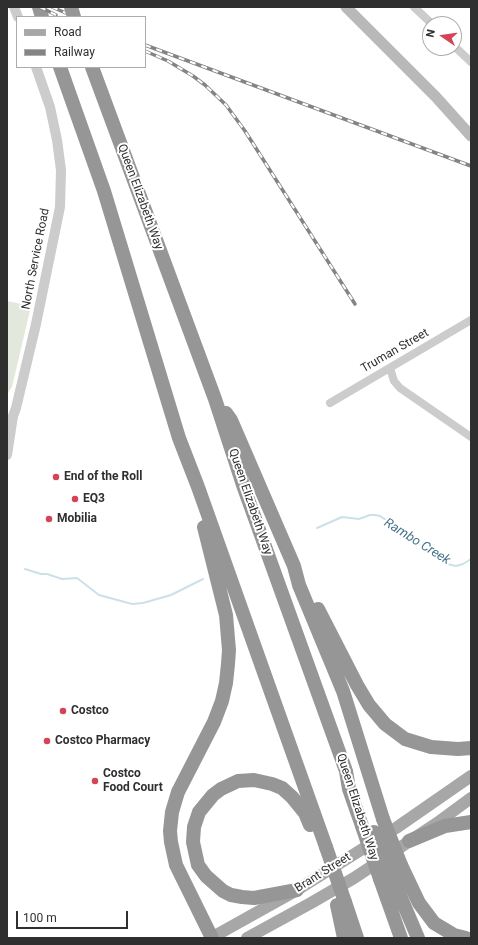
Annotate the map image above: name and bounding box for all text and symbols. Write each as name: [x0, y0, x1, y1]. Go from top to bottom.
legend: [16, 16, 146, 68]
north arrow: [422, 16, 462, 56]
text: Road: [54, 25, 82, 39]
text: N: [424, 28, 438, 39]
text: Railway: [54, 45, 95, 59]
street label: Queen Elizabeth Way: [114, 142, 166, 252]
street label: North Service Road: [19, 207, 53, 311]
street label: Truman Street: [359, 326, 431, 376]
street label: Queen Elizabeth Way: [225, 447, 275, 557]
place label: End of the Roll: [64, 470, 142, 484]
marker: End of the Roll: [51, 472, 61, 482]
place label: EQ3: [83, 492, 105, 506]
marker: EQ3: [70, 494, 80, 504]
place label: Mobilia: [57, 512, 97, 526]
marker: Mobilia: [44, 514, 54, 524]
water label: Rambo Creek: [381, 515, 453, 569]
place label: Costco: [71, 704, 109, 718]
marker: Costco: [58, 706, 68, 716]
place label: Costco Pharmacy: [55, 734, 150, 748]
marker: Costco Pharmacy: [42, 736, 52, 746]
street label: Queen Elizabeth Way: [333, 752, 381, 862]
place label: Costco Food Court: [103, 767, 163, 795]
marker: Costco Food Court: [90, 776, 100, 786]
street label: Brant Street: [292, 850, 354, 896]
scale bar: [18, 903, 130, 929]
text: 100 m: [23, 911, 57, 925]

